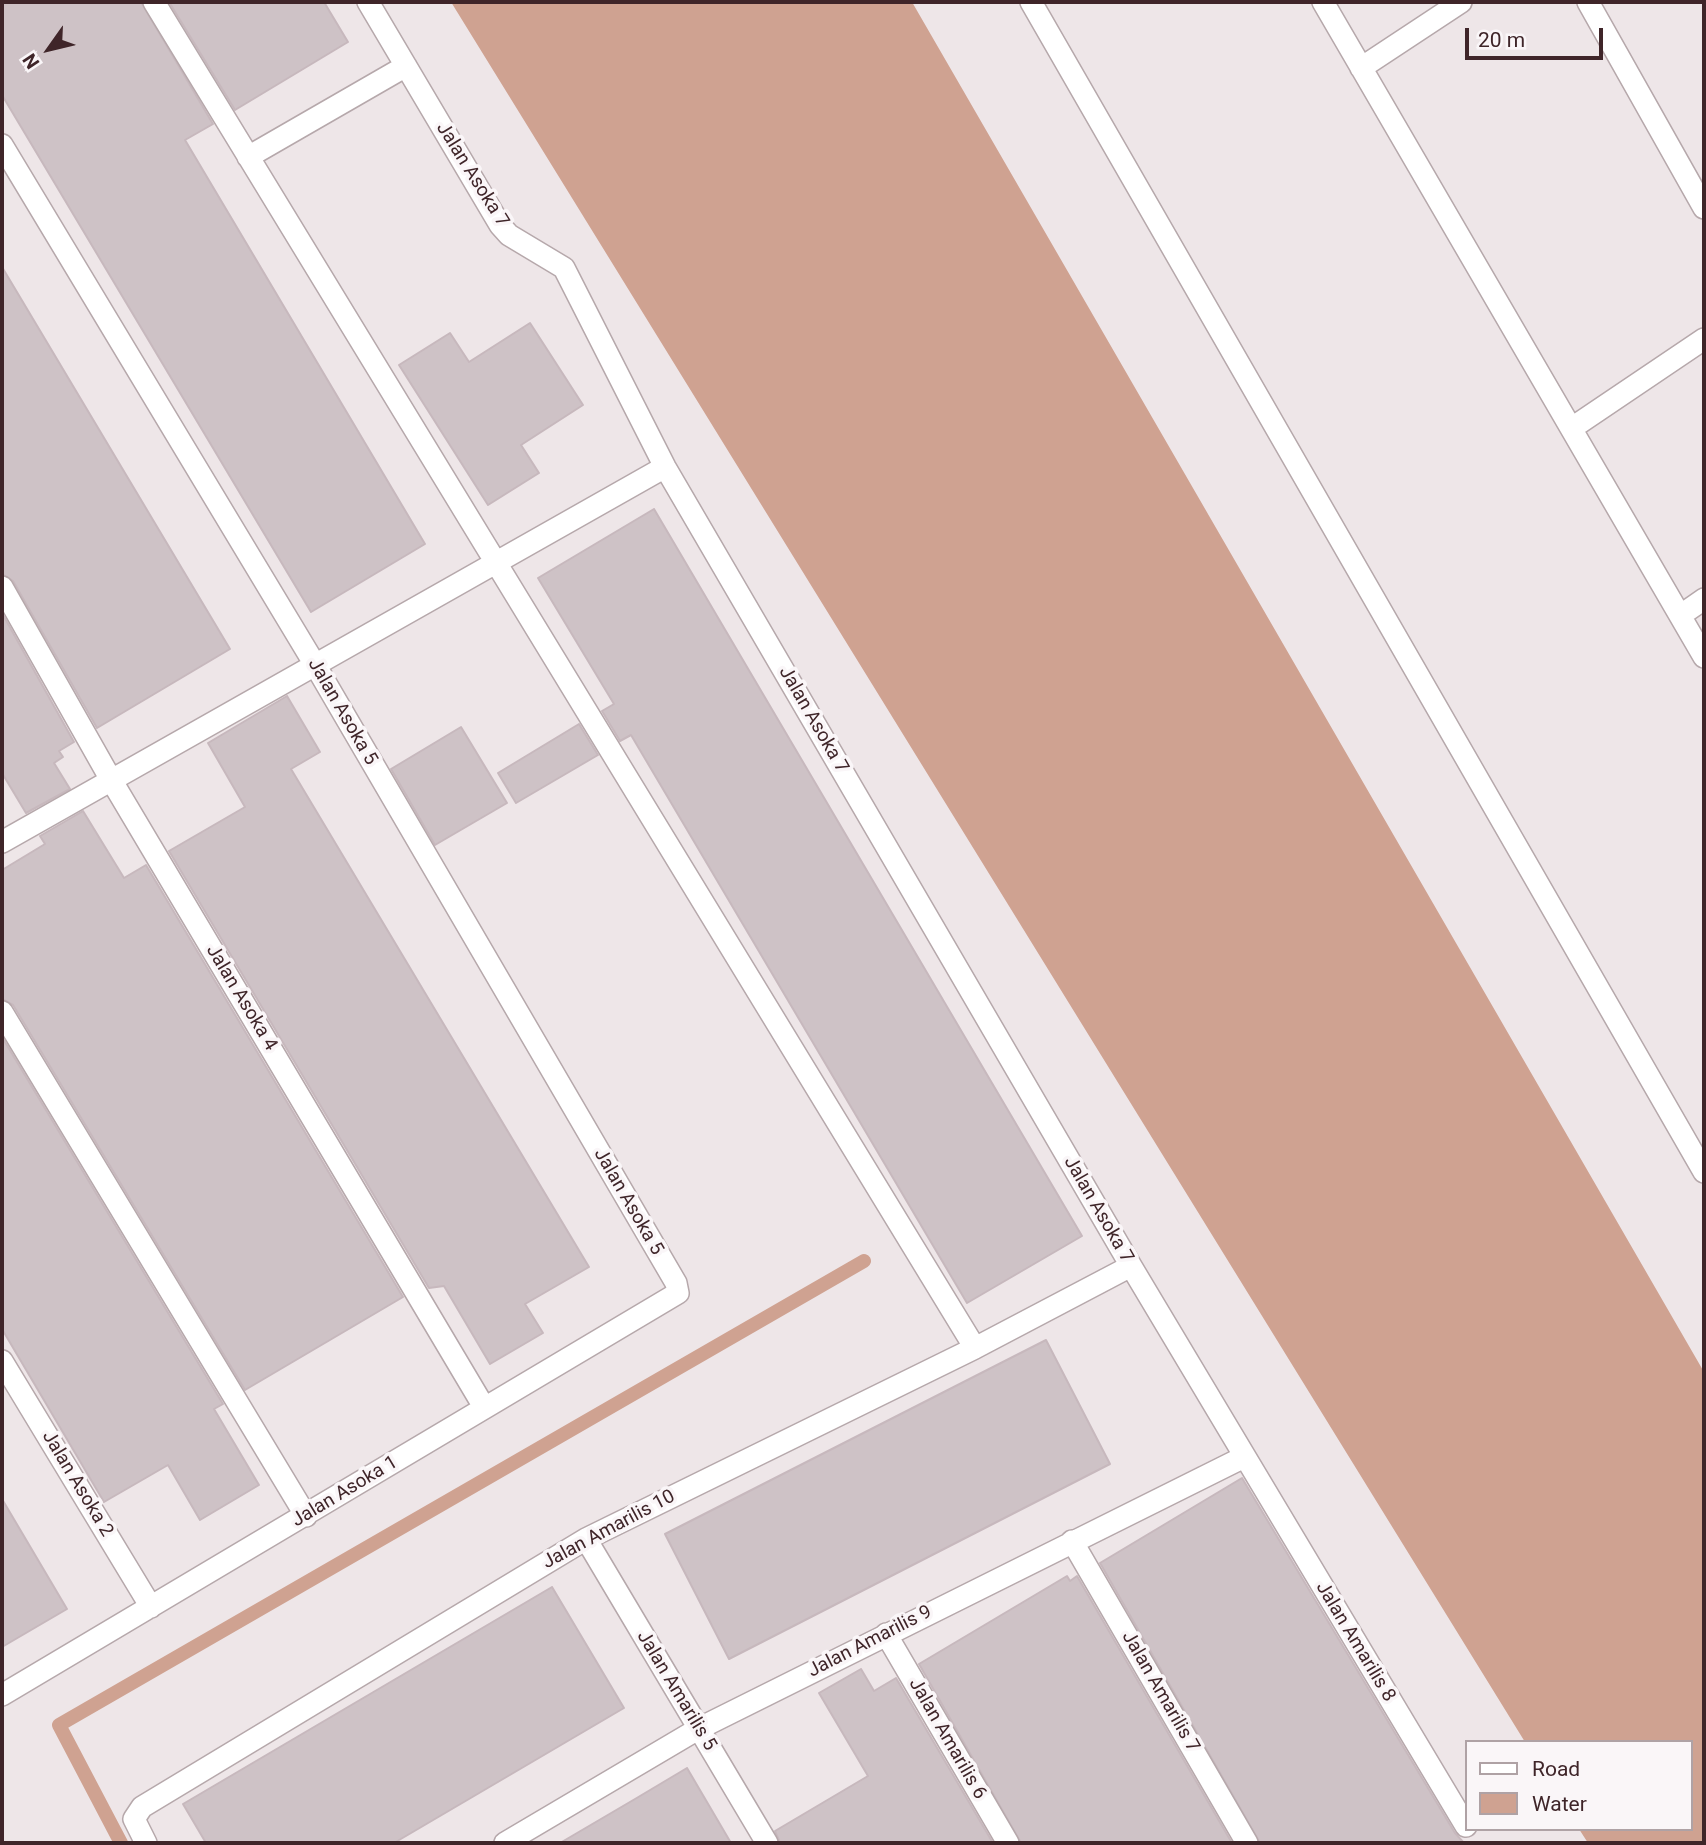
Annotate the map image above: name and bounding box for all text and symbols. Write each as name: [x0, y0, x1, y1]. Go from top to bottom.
north arrow: [14, 14, 84, 84]
scale bar: [1468, 14, 1606, 58]
text: 20 m: [1478, 28, 1525, 52]
text: N: [18, 49, 44, 73]
street label: Jalan Asoka 7: [431, 118, 513, 232]
street label: Jalan Asoka 5: [302, 655, 382, 769]
street label: Jalan Asoka 7: [773, 663, 853, 777]
street label: Jalan Asoka 4: [200, 941, 282, 1055]
street label: Jalan Asoka 5: [588, 1145, 668, 1259]
street label: Jalan Asoka 7: [1058, 1153, 1138, 1267]
street label: Jalan Asoka 2: [36, 1427, 118, 1541]
street label: Jalan Asoka 1: [288, 1451, 402, 1533]
street label: Jalan Amarilis 10: [539, 1486, 679, 1574]
street label: Jalan Amarilis 8: [1310, 1578, 1400, 1706]
street label: Jalan Amarilis 9: [804, 1601, 936, 1683]
street label: Jalan Amarilis 5: [631, 1627, 721, 1755]
street label: Jalan Amarilis 7: [1116, 1627, 1204, 1757]
street label: Jalan Amarilis 6: [903, 1674, 991, 1804]
legend: [1464, 1740, 1692, 1831]
text: Road: [1532, 1757, 1580, 1781]
text: Water: [1532, 1792, 1587, 1816]

